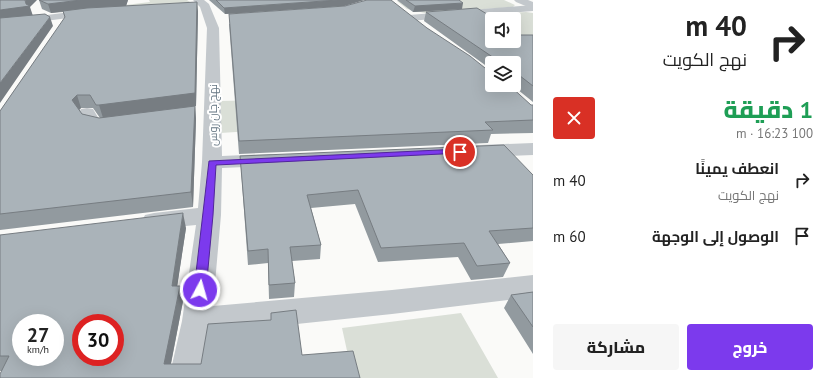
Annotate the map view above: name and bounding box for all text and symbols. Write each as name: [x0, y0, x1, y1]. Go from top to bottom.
text: 40 m: [686, 7, 747, 44]
map controls: [485, 12, 521, 92]
button: sound: [485, 12, 521, 48]
icon: right: [761, 16, 813, 68]
text: نهج الكويت: [663, 48, 747, 71]
button: layers: [485, 56, 521, 92]
street label: نهج جان روس: [206, 84, 221, 146]
text: 1 دقيقة: [724, 94, 813, 125]
button: close: [553, 97, 595, 139]
text: 100 m · 16:23: [736, 125, 813, 142]
pin: [443, 135, 477, 169]
icon: arrive: [449, 141, 471, 163]
text: انعطف يمينًا: [695, 159, 779, 178]
icon: right: [791, 169, 813, 191]
text: 40 m: [553, 171, 586, 190]
text: نهج الكويت: [718, 187, 779, 204]
icon: arrive: [791, 225, 813, 247]
text: 60 m: [553, 227, 586, 246]
text: الوصول إلى الوجهة: [652, 227, 779, 246]
position arrow: [179, 269, 221, 311]
speed limit sign: 30: [72, 314, 124, 366]
text: 27: [27, 322, 49, 348]
button: مشاركة: [553, 324, 679, 370]
button: خروج: [687, 324, 813, 370]
text: km/h: [27, 343, 49, 356]

